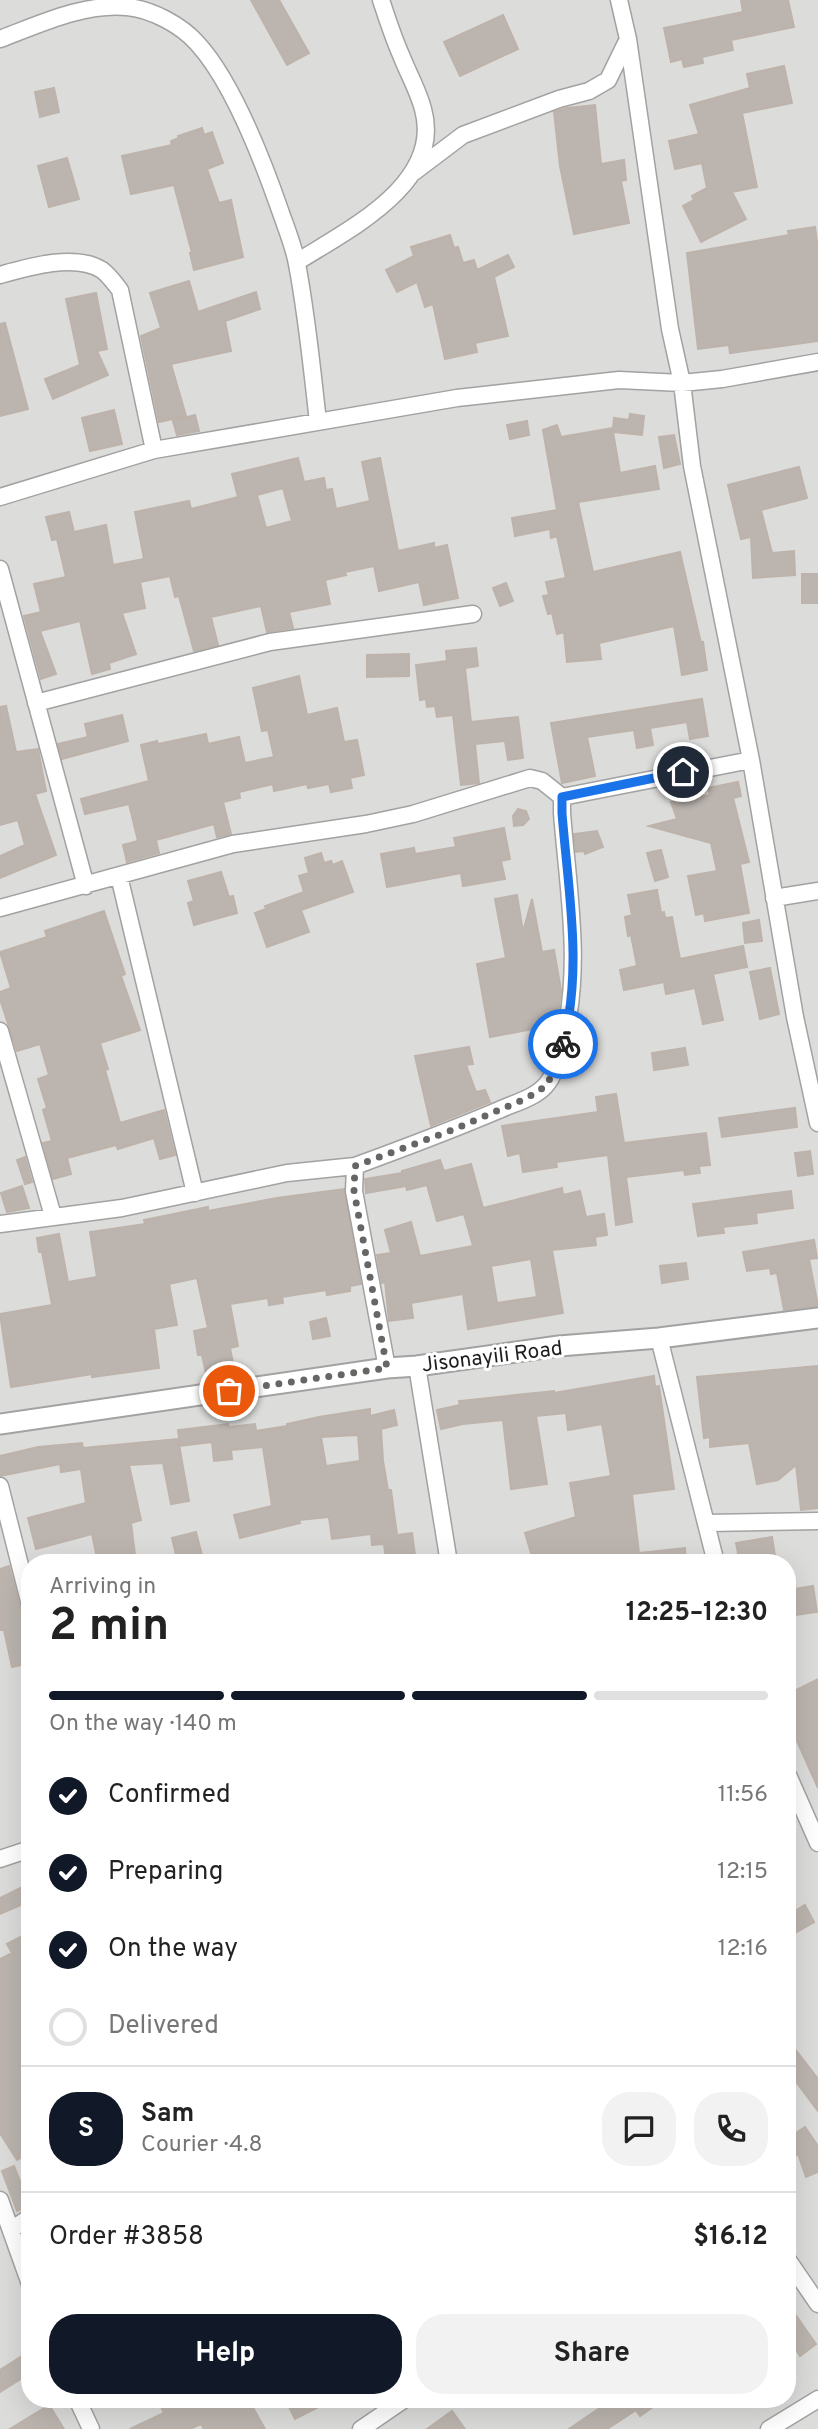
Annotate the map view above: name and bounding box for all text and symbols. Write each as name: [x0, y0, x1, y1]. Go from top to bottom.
pin: [653, 742, 713, 802]
icon: home: [664, 753, 702, 791]
courier: [528, 1009, 598, 1079]
icon: bike: [544, 1025, 582, 1063]
street label: Jisonayili Road: [420, 1335, 564, 1380]
pin: [199, 1361, 259, 1421]
icon: bag: [210, 1372, 248, 1410]
text: Arriving in: [49, 1573, 156, 1602]
text: 12:25–12:30: [626, 1597, 768, 1630]
text: 2 min: [49, 1598, 169, 1657]
text: On the way · 140 m: [49, 1710, 237, 1739]
icon: check: [49, 1777, 87, 1815]
text: Confirmed: [108, 1779, 231, 1812]
text: 11:56: [718, 1781, 768, 1810]
icon: check: [49, 1854, 87, 1892]
text: Preparing: [108, 1856, 223, 1889]
text: 12:15: [717, 1858, 768, 1887]
icon: check: [49, 1931, 87, 1969]
text: On the way: [108, 1933, 238, 1966]
text: 12:16: [718, 1935, 768, 1964]
text: Delivered: [108, 2010, 219, 2043]
button: chat: [602, 2092, 676, 2166]
button: phone: [694, 2092, 768, 2166]
text: Sam: [141, 2098, 194, 2131]
text: S: [78, 2113, 94, 2146]
text: Courier · 4.8: [141, 2131, 262, 2160]
text: Order #3858: [49, 2221, 204, 2254]
text: $16.12: [693, 2221, 768, 2254]
button: Help: [49, 2314, 402, 2394]
button: Share: [416, 2314, 768, 2394]

